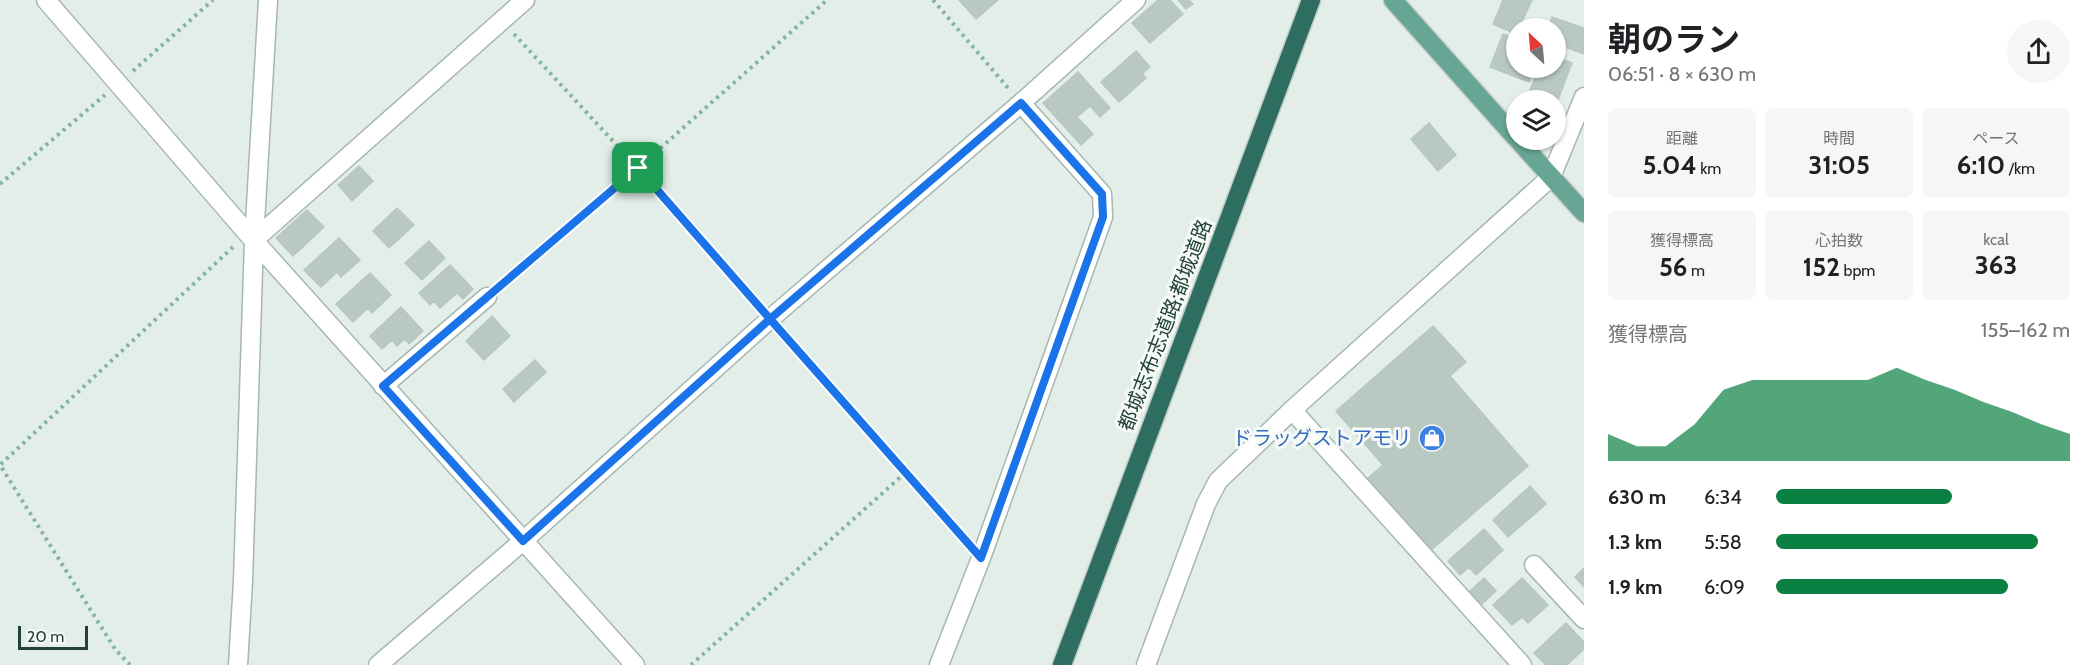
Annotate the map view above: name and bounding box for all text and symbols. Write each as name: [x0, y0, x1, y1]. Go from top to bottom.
north arrow: [1506, 18, 1566, 78]
map controls: [1506, 18, 1566, 150]
text: 朝のラン: [1608, 19, 1740, 59]
button: share: [2007, 20, 2070, 83]
text: 06:51 · 8 × 630 m: [1608, 62, 1756, 86]
button: layers: [1506, 90, 1566, 150]
text: 距離: [1666, 129, 1698, 148]
text: 時間: [1823, 129, 1855, 148]
text: ペース: [1972, 129, 2020, 148]
pin: [612, 142, 663, 193]
text: 5.04: [1643, 149, 1697, 181]
text: 31:05: [1808, 149, 1870, 181]
text: 6:10: [1957, 149, 2005, 181]
icon: arrive: [621, 151, 654, 184]
text: km: [1697, 159, 1721, 178]
text: /km: [2005, 159, 2035, 178]
street label: 都城志布志道路;都城道路: [1114, 216, 1216, 434]
text: kcal: [1983, 230, 2009, 249]
text: 獲得標高: [1650, 231, 1714, 250]
text: 心拍数: [1815, 231, 1863, 250]
text: 363: [1975, 249, 2017, 281]
text: 56: [1659, 251, 1687, 283]
text: 152: [1803, 251, 1840, 283]
text: m: [1687, 261, 1705, 280]
text: bpm: [1840, 261, 1875, 280]
text: 155–162 m: [1981, 318, 2070, 342]
text: 獲得標高: [1608, 322, 1688, 346]
shop icon: ドラッグストアモリ: [1417, 423, 1447, 453]
place label: ドラッグストアモリ: [1232, 426, 1412, 450]
text: 630 m: [1608, 485, 1666, 509]
text: 6:34: [1704, 485, 1742, 509]
text: 1.3 km: [1608, 530, 1662, 554]
text: 5:58: [1704, 530, 1742, 554]
text: 1.9 km: [1608, 575, 1662, 599]
text: 6:09: [1704, 575, 1745, 599]
scale bar: [18, 623, 88, 650]
text: 20 m: [27, 627, 64, 646]

